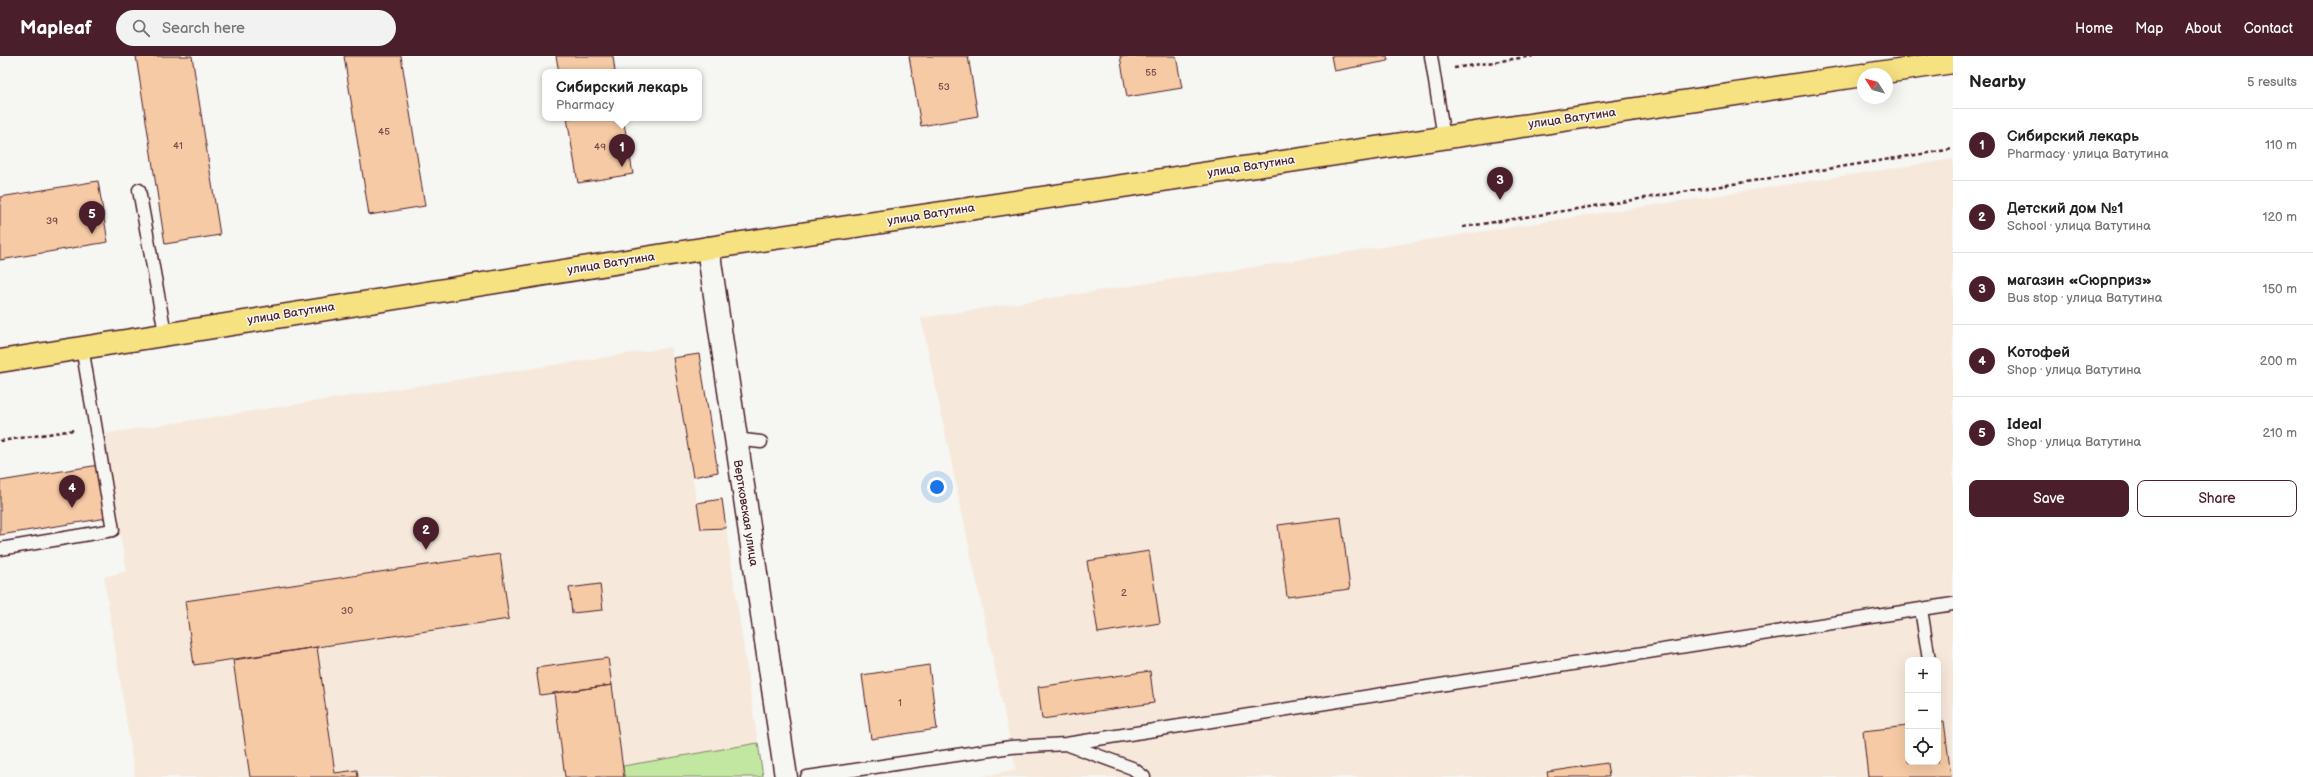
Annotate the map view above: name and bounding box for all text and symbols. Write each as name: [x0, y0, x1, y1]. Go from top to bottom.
search box: [116, 10, 396, 46]
text: Mapleaf: [20, 17, 92, 40]
icon: search: [130, 17, 152, 39]
text: Search here: [162, 19, 245, 38]
text: Home: [2075, 20, 2113, 37]
text: Map: [2135, 20, 2163, 37]
text: About: [2185, 20, 2222, 37]
text: Contact: [2244, 20, 2293, 37]
house number: 55: [1145, 67, 1157, 79]
north arrow: [1857, 68, 1893, 104]
popup: [542, 69, 702, 121]
text: Nearby: [1969, 72, 2026, 92]
text: 5 results: [2247, 74, 2297, 90]
text: Сибирский лекарь: [556, 78, 688, 97]
house number: 53: [938, 81, 950, 93]
text: Pharmacy: [556, 97, 614, 113]
street label: улица Ватутина: [1527, 105, 1617, 132]
house number: 45: [378, 126, 390, 138]
text: Сибирский лекарь: [2007, 127, 2139, 146]
pin: 1: [609, 134, 635, 167]
text: 1: [1979, 137, 1985, 153]
text: 110 m: [2265, 137, 2297, 153]
house number: 41: [173, 140, 183, 152]
house number: 49: [594, 141, 606, 153]
text: Pharmacy · улица Ватутина: [2007, 146, 2169, 162]
street label: улица Ватутина: [1206, 152, 1296, 181]
pin: 3: [1487, 167, 1513, 200]
text: Детский дом №1: [2007, 199, 2124, 218]
street label: улица Ватутина: [886, 200, 976, 229]
pin: 5: [79, 201, 105, 234]
text: 2: [1978, 209, 1986, 225]
text: 120 m: [2262, 209, 2297, 225]
house number: 39: [46, 215, 58, 227]
text: School · улица Ватутина: [2007, 218, 2151, 234]
street label: улица Ватутина: [566, 249, 656, 278]
text: магазин «Сюрприз»: [2007, 271, 2152, 290]
text: 3: [1978, 281, 1986, 297]
text: 150 m: [2263, 281, 2297, 297]
text: Bus stop · улица Ватутина: [2007, 290, 2162, 306]
street label: улица Ватутина: [246, 299, 336, 328]
text: Котофей: [2007, 343, 2070, 362]
text: 4: [1978, 353, 1986, 369]
text: 200 m: [2260, 353, 2297, 369]
text: Shop · улица Ватутина: [2007, 362, 2141, 378]
text: Ideal: [2007, 415, 2042, 434]
text: 5: [1978, 425, 1986, 441]
text: 210 m: [2263, 425, 2297, 441]
text: Shop · улица Ватутина: [2007, 434, 2141, 450]
street label: Вертковская улица: [730, 459, 761, 567]
pin: 4: [59, 475, 85, 508]
your location: [927, 477, 947, 497]
button: Save: [1969, 480, 2129, 517]
button: Share: [2137, 480, 2297, 517]
pin: 2: [413, 517, 439, 550]
house number: 2: [1121, 587, 1127, 599]
house number: 30: [341, 605, 353, 617]
map controls: [1905, 657, 1941, 765]
button: +: [1905, 657, 1941, 693]
button: −: [1905, 693, 1941, 729]
house number: 1: [898, 697, 902, 709]
button: locate: [1905, 729, 1941, 765]

